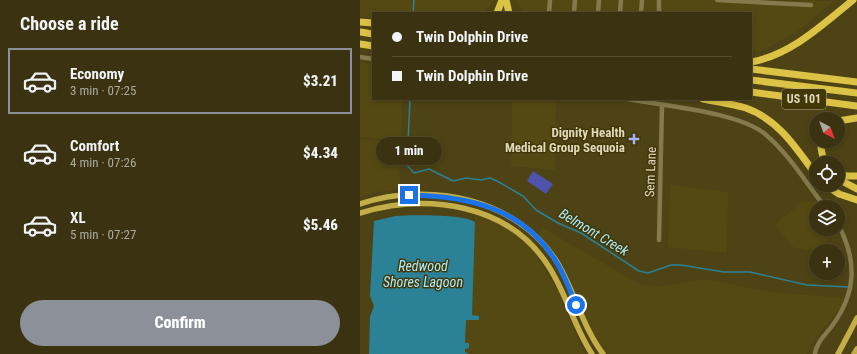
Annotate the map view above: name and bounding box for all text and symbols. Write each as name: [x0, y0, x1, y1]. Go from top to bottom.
text: Choose a ride: [20, 13, 119, 34]
text: Twin Dolphin Drive: [416, 28, 528, 46]
icon: car: [22, 63, 58, 99]
text: Economy: [70, 65, 124, 83]
text: Twin Dolphin Drive: [416, 67, 528, 85]
text: $3.21: [303, 72, 338, 90]
text: 3 min · 07:25: [70, 83, 136, 98]
road number: US 101: [782, 89, 826, 109]
north arrow: [809, 112, 845, 148]
map controls: [809, 112, 845, 280]
place label: Dignity Health Medical Group Sequoia: [505, 125, 625, 155]
marker: Dignity Health Medical Group Sequoia: [628, 133, 640, 145]
icon: car: [22, 135, 58, 171]
text: Comfort: [70, 137, 119, 155]
callout: 1 min: [376, 137, 442, 165]
text: 1 min: [395, 143, 423, 158]
text: $4.34: [303, 144, 338, 162]
street label: Sem Lane: [642, 147, 659, 197]
text: 4 min · 07:26: [70, 155, 136, 170]
button: locate: [809, 156, 845, 192]
route end: [400, 186, 418, 204]
button: layers: [809, 200, 845, 236]
water label: Belmont Creek: [556, 205, 632, 259]
icon: car: [22, 207, 58, 243]
text: XL: [70, 209, 86, 227]
text: $5.46: [303, 216, 338, 234]
text: 5 min · 07:27: [70, 227, 136, 242]
button: +: [809, 244, 845, 280]
water label: Redwood Shores Lagoon: [383, 258, 463, 290]
route start: [567, 296, 585, 314]
button: Confirm: [20, 300, 340, 346]

